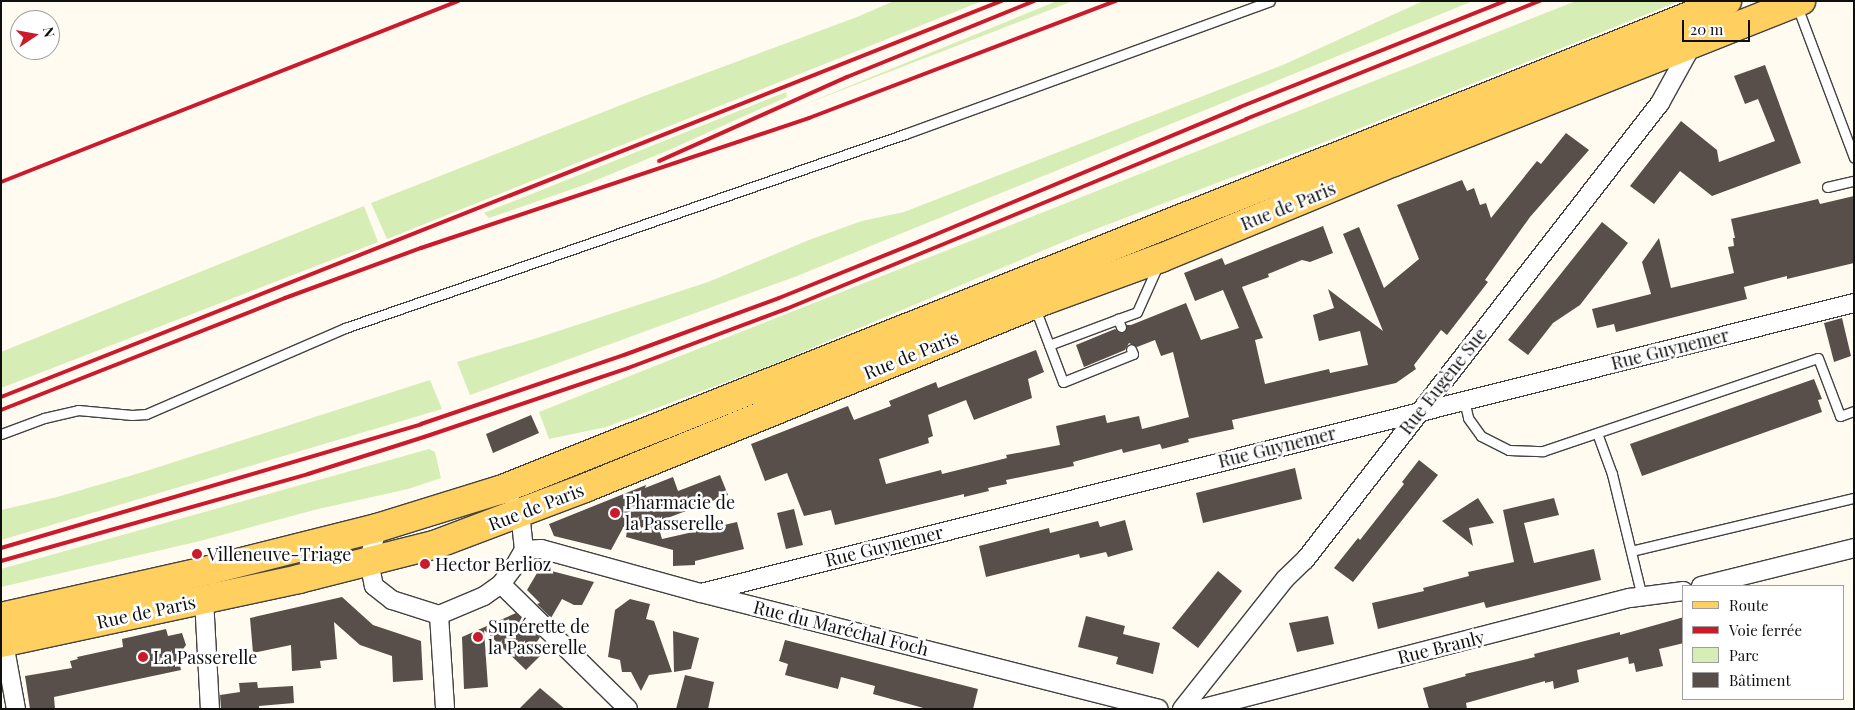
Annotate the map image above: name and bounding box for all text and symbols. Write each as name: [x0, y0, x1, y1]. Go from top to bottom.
north arrow: [10, 10, 60, 60]
scale bar: [1685, 10, 1752, 42]
text: 20 m: [1690, 19, 1723, 39]
text: N: [39, 25, 60, 39]
street label: Rue de Paris: [1237, 177, 1339, 235]
street label: Rue Eugène Sue: [1395, 323, 1491, 439]
street label: Rue Guynemer: [1609, 324, 1731, 374]
street label: Rue de Paris: [860, 326, 962, 384]
street label: Rue Guynemer: [1216, 422, 1338, 472]
street label: Rue de Paris: [485, 479, 587, 535]
place label: Pharmacie de la Passerelle: [625, 492, 735, 534]
marker: Pharmacie de la Passerelle: [609, 507, 621, 519]
street label: Rue Guynemer: [823, 521, 945, 571]
place label: Villeneuve-Triage: [207, 543, 351, 565]
marker: Villeneuve-Triage: [191, 548, 203, 560]
place label: Hector Berlioz: [435, 553, 552, 575]
marker: Hector Berlioz: [419, 558, 431, 570]
legend: [1682, 585, 1845, 700]
street label: Rue de Paris: [95, 591, 197, 633]
text: Route: [1729, 595, 1769, 615]
street label: Rue du Maréchal Foch: [751, 596, 931, 660]
place label: Supérette de la Passerelle: [488, 616, 590, 659]
text: Voie ferrée: [1729, 620, 1802, 640]
street label: Rue Branly: [1395, 626, 1487, 668]
marker: Supérette de la Passerelle: [472, 631, 484, 643]
text: Parc: [1729, 645, 1759, 665]
place label: La Passerelle: [153, 646, 258, 668]
marker: La Passerelle: [137, 651, 149, 663]
text: Bâtiment: [1729, 670, 1791, 690]

